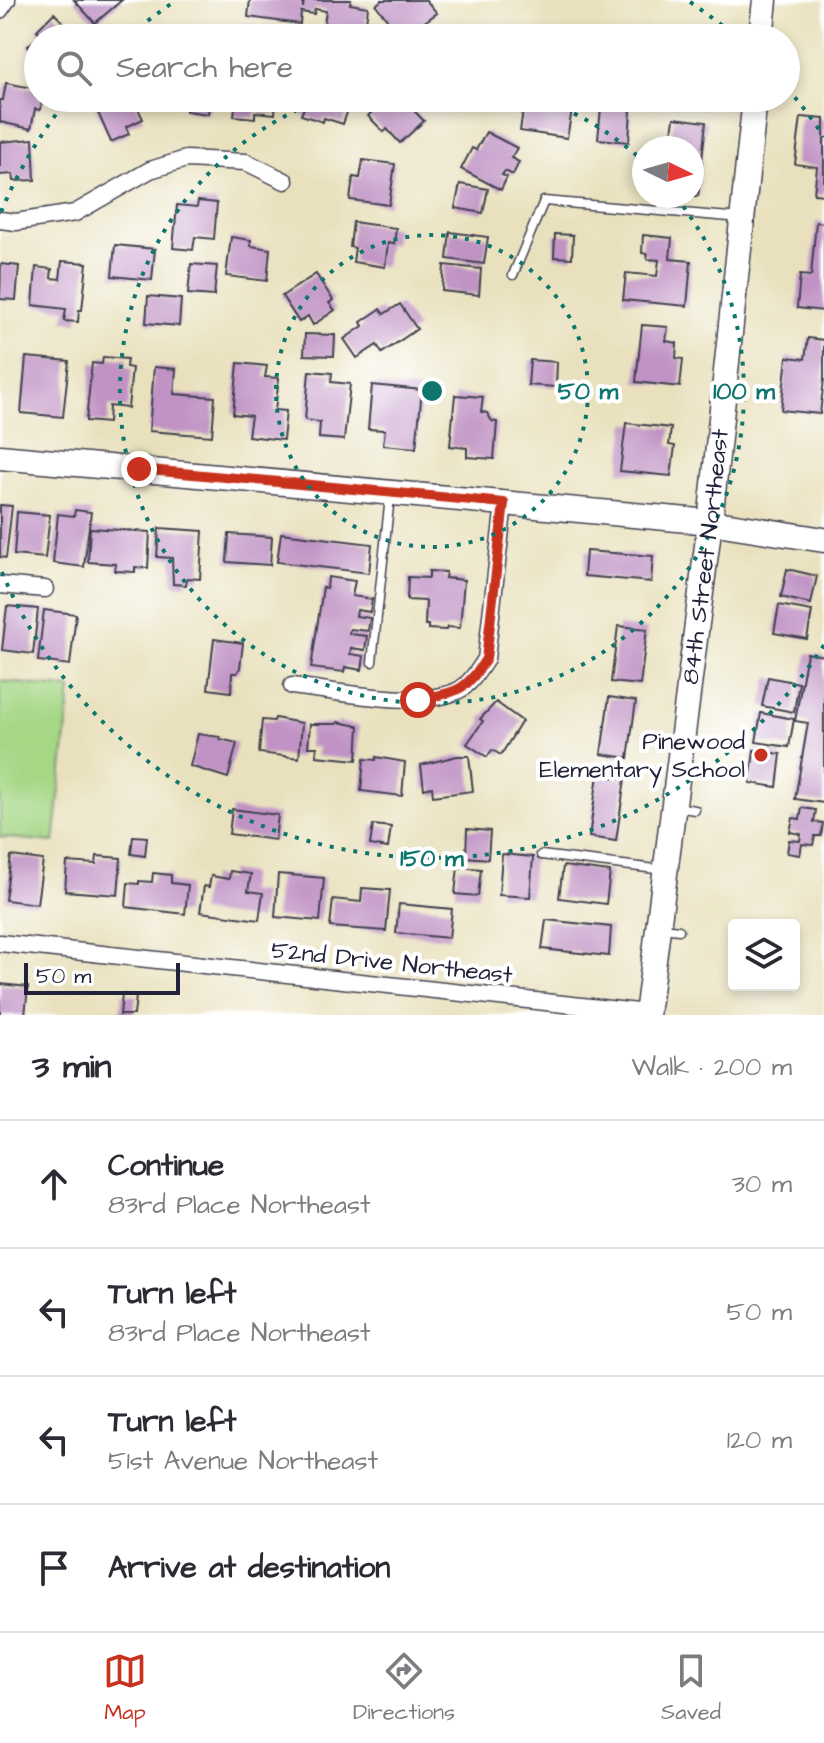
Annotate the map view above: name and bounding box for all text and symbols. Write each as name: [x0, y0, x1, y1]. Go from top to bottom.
search box: [24, 24, 800, 112]
icon: search: [52, 46, 96, 90]
text: Search here: [116, 47, 293, 89]
north arrow: [632, 136, 704, 208]
text: 50 m: [558, 375, 619, 409]
text: 100 m: [713, 375, 775, 409]
centre of rings: [418, 377, 446, 405]
street label: 84th Street Northeast: [673, 427, 738, 687]
route end: [121, 451, 157, 487]
route start: [400, 682, 436, 718]
place label: Pinewood Elementary School: [539, 725, 745, 788]
marker: Pinewood Elementary School: [752, 746, 770, 764]
text: 150 m: [400, 842, 464, 876]
map controls: [728, 919, 800, 991]
button: layers: [728, 919, 800, 991]
street label: 52nd Drive Northeast: [270, 933, 515, 993]
scale bar: [24, 959, 180, 995]
text: 50 m: [36, 961, 91, 992]
text: 3 min: [32, 1043, 112, 1091]
text: Walk · 200 m: [631, 1049, 792, 1085]
text: Continue: [108, 1145, 224, 1187]
icon: ahead: [32, 1162, 76, 1206]
text: 30 m: [732, 1166, 792, 1202]
text: 83rd Place Northeast: [108, 1187, 371, 1223]
text: Turn left: [108, 1273, 236, 1315]
icon: left: [32, 1290, 76, 1334]
text: 50 m: [727, 1294, 792, 1330]
text: 83rd Place Northeast: [108, 1315, 371, 1351]
text: Turn left: [108, 1401, 236, 1443]
icon: left: [32, 1418, 76, 1462]
text: 120 m: [727, 1422, 792, 1458]
text: 51st Avenue Northeast: [108, 1443, 378, 1479]
icon: arrive: [32, 1546, 76, 1590]
text: Arrive at destination: [108, 1547, 390, 1589]
tab: Map: [103, 1649, 147, 1728]
tab: Directions: [353, 1649, 455, 1728]
tab: Saved: [661, 1649, 721, 1728]

